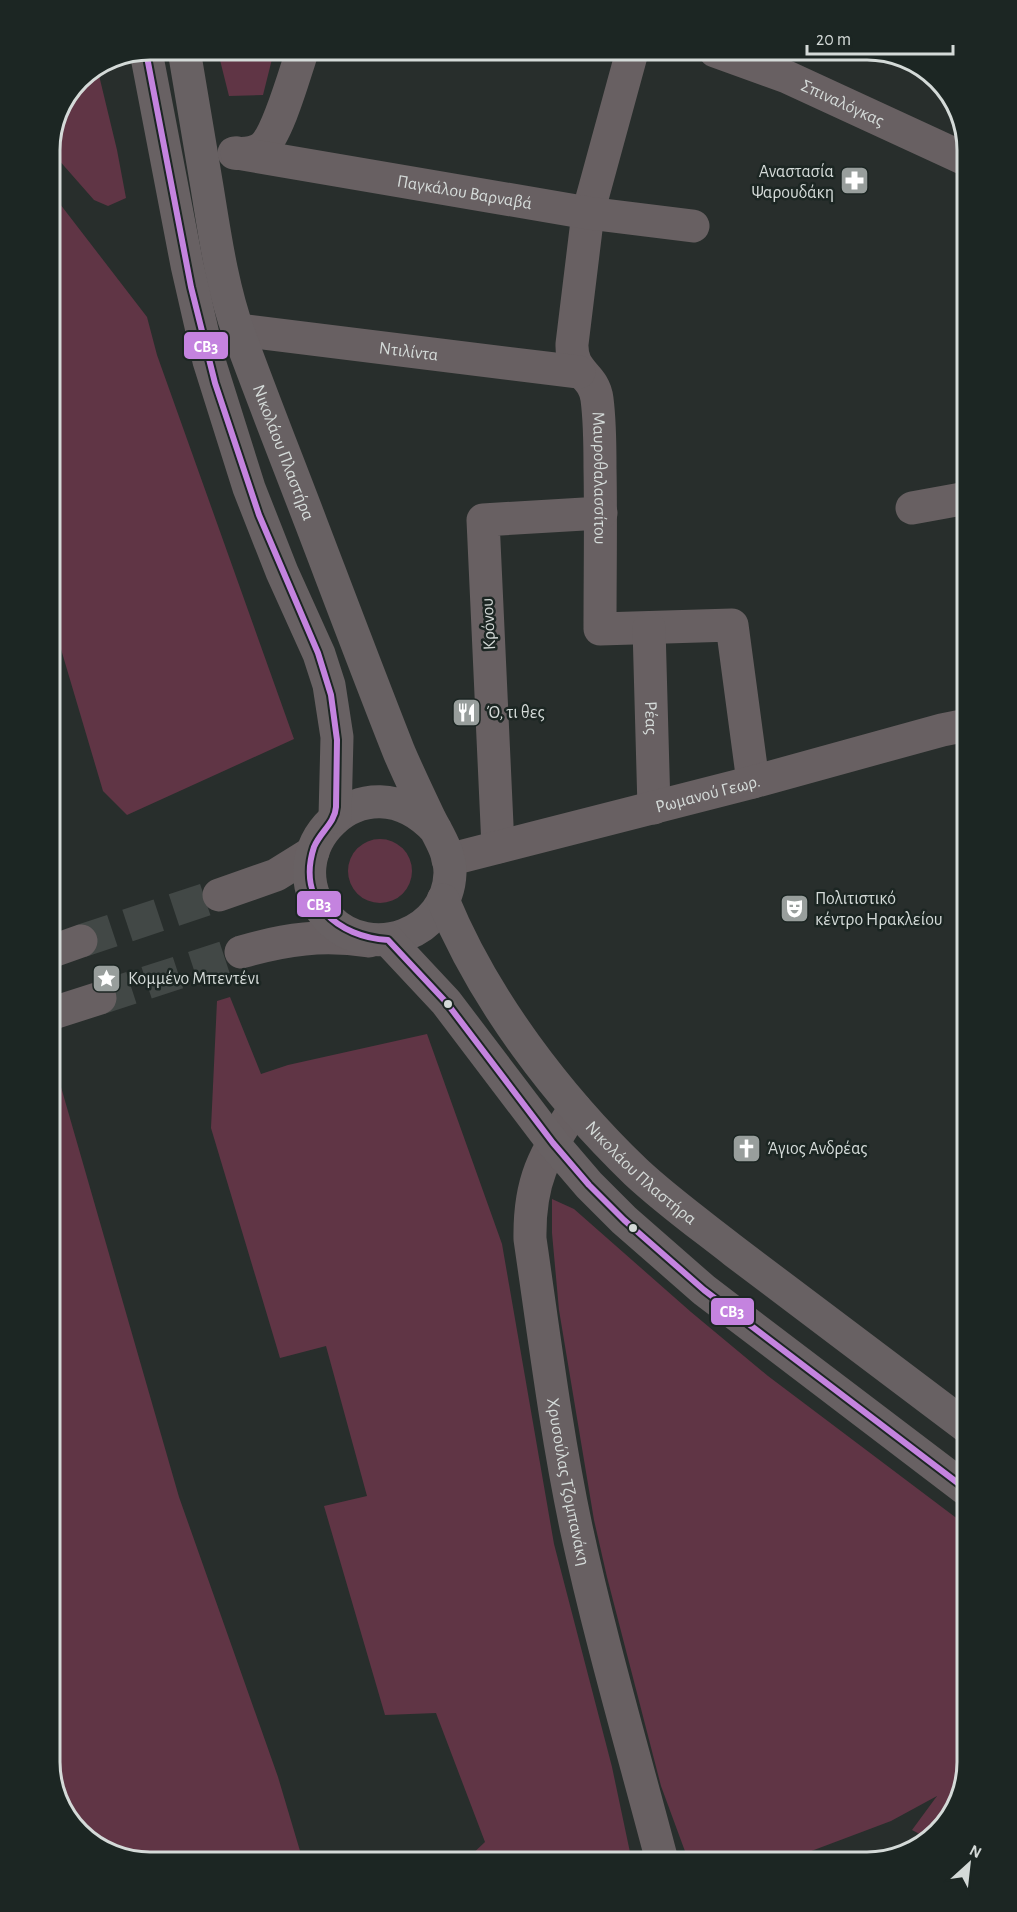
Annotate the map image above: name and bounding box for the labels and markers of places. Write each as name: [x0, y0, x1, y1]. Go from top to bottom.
place label: Αναστασία Ψαρουδάκη: [751, 162, 834, 202]
pharmacy icon: Αναστασία Ψαρουδάκη: [839, 165, 871, 197]
restaurant icon: Ό, τι θες: [450, 696, 482, 728]
place label: Ό, τι θες: [487, 704, 545, 722]
place label: Πολιτιστικό κέντρο Ηρακλείου: [815, 890, 943, 929]
theatre icon: Πολιτιστικό κέντρο Ηρακλείου: [778, 892, 810, 924]
place icon: Κομμένο Μπεντένι: [91, 962, 123, 994]
place label: Κομμένο Μπεντένι: [128, 970, 260, 988]
unlabelled marker: [442, 998, 454, 1010]
church icon: Άγιος Ανδρέας: [730, 1132, 762, 1164]
place label: Άγιος Ανδρέας: [767, 1140, 868, 1158]
unlabelled marker: [627, 1222, 639, 1234]

